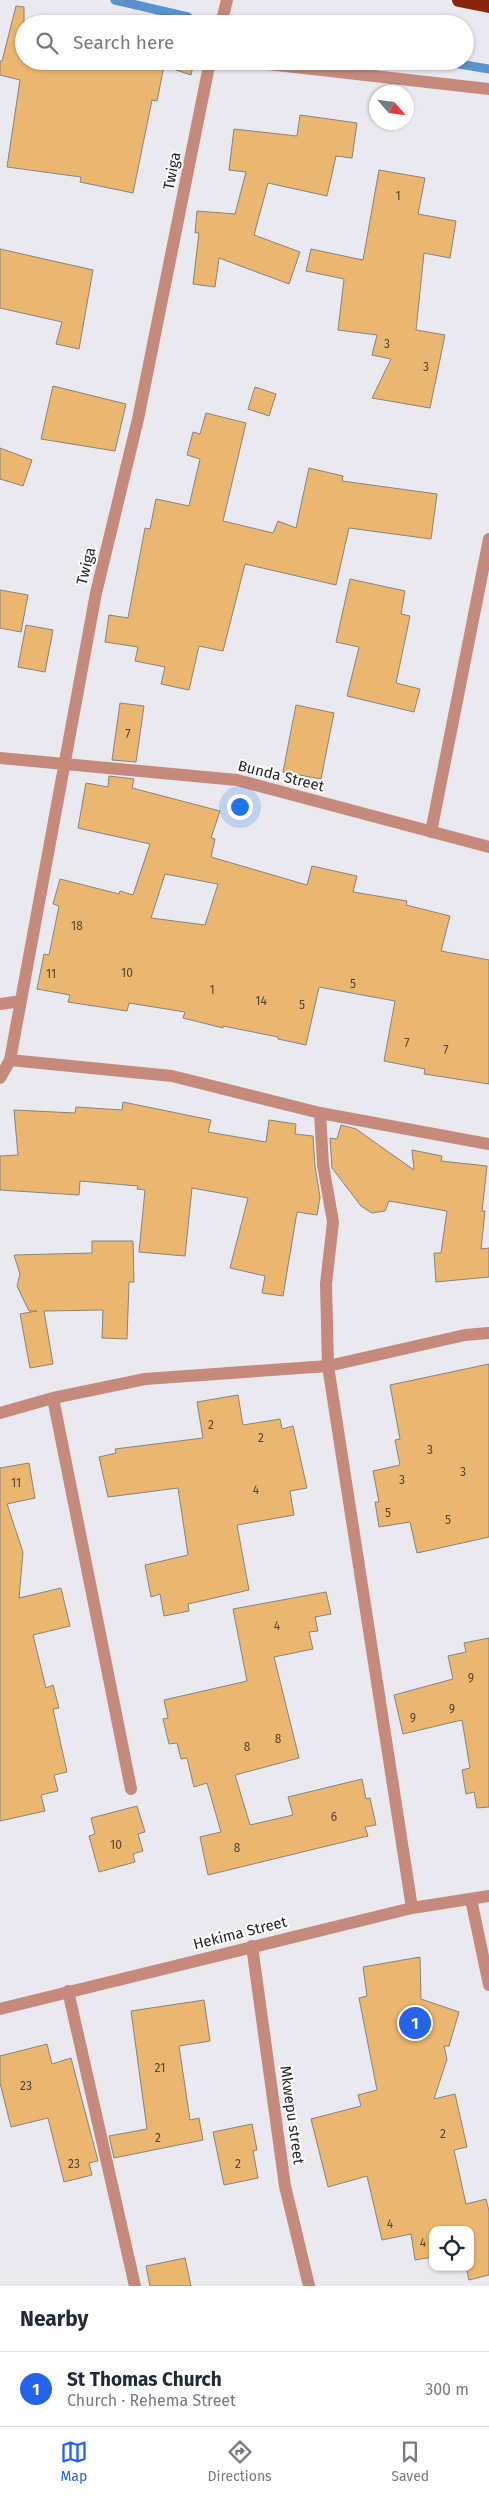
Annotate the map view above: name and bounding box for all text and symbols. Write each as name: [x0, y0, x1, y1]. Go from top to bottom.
search box: [15, 15, 474, 70]
icon: search: [33, 29, 61, 57]
text: Search here: [73, 31, 174, 54]
north arrow: [369, 85, 414, 130]
street label: Twiga: [160, 151, 184, 191]
house number: 1: [395, 189, 401, 203]
house number: 3: [384, 337, 390, 351]
house number: 3: [423, 360, 429, 374]
street label: Twiga: [73, 545, 99, 587]
house number: 7: [125, 727, 131, 741]
street label: Bunda Street: [236, 757, 327, 796]
your location: [227, 794, 253, 820]
house number: 18: [71, 919, 83, 933]
house number: 10: [121, 966, 133, 980]
house number: 11: [46, 967, 56, 981]
house number: 5: [350, 977, 356, 991]
house number: 1: [209, 983, 215, 997]
house number: 14: [255, 994, 267, 1008]
house number: 5: [299, 998, 305, 1012]
house number: 7: [404, 1036, 410, 1050]
house number: 7: [443, 1043, 449, 1057]
house number: 2: [208, 1418, 214, 1432]
house number: 2: [258, 1431, 264, 1445]
house number: 3: [427, 1443, 433, 1457]
house number: 3: [460, 1465, 466, 1479]
house number: 3: [399, 1473, 405, 1487]
house number: 11: [11, 1476, 21, 1490]
house number: 4: [253, 1483, 260, 1497]
house number: 5: [385, 1506, 391, 1520]
house number: 5: [445, 1513, 451, 1527]
house number: 4: [274, 1619, 281, 1633]
house number: 9: [468, 1671, 474, 1685]
house number: 9: [449, 1702, 455, 1716]
house number: 9: [410, 1711, 416, 1725]
house number: 8: [275, 1732, 282, 1746]
house number: 8: [244, 1740, 251, 1754]
house number: 6: [331, 1810, 337, 1824]
house number: 10: [110, 1838, 122, 1852]
house number: 8: [234, 1841, 241, 1855]
street label: Hekima Street: [191, 1913, 289, 1953]
pin: 1: [399, 2004, 431, 2042]
house number: 21: [155, 2061, 165, 2075]
street label: Mkwepu street: [276, 2065, 308, 2166]
house number: 23: [20, 2079, 32, 2093]
house number: 2: [440, 2127, 446, 2141]
house number: 2: [155, 2131, 161, 2145]
house number: 23: [68, 2157, 80, 2171]
house number: 2: [235, 2157, 241, 2171]
house number: 4: [387, 2217, 394, 2231]
map controls: [429, 2226, 474, 2271]
button: locate: [429, 2226, 474, 2271]
house number: 4: [420, 2236, 427, 2250]
text: Nearby: [20, 2306, 88, 2332]
text: St Thomas Church: [67, 2368, 222, 2391]
text: 1: [32, 2380, 40, 2399]
text: 300 m: [425, 2380, 469, 2399]
text: Church · Rehema Street: [67, 2391, 236, 2410]
tab: Map: [60, 2438, 88, 2485]
tab: Directions: [207, 2438, 272, 2485]
tab: Saved: [391, 2438, 429, 2485]

